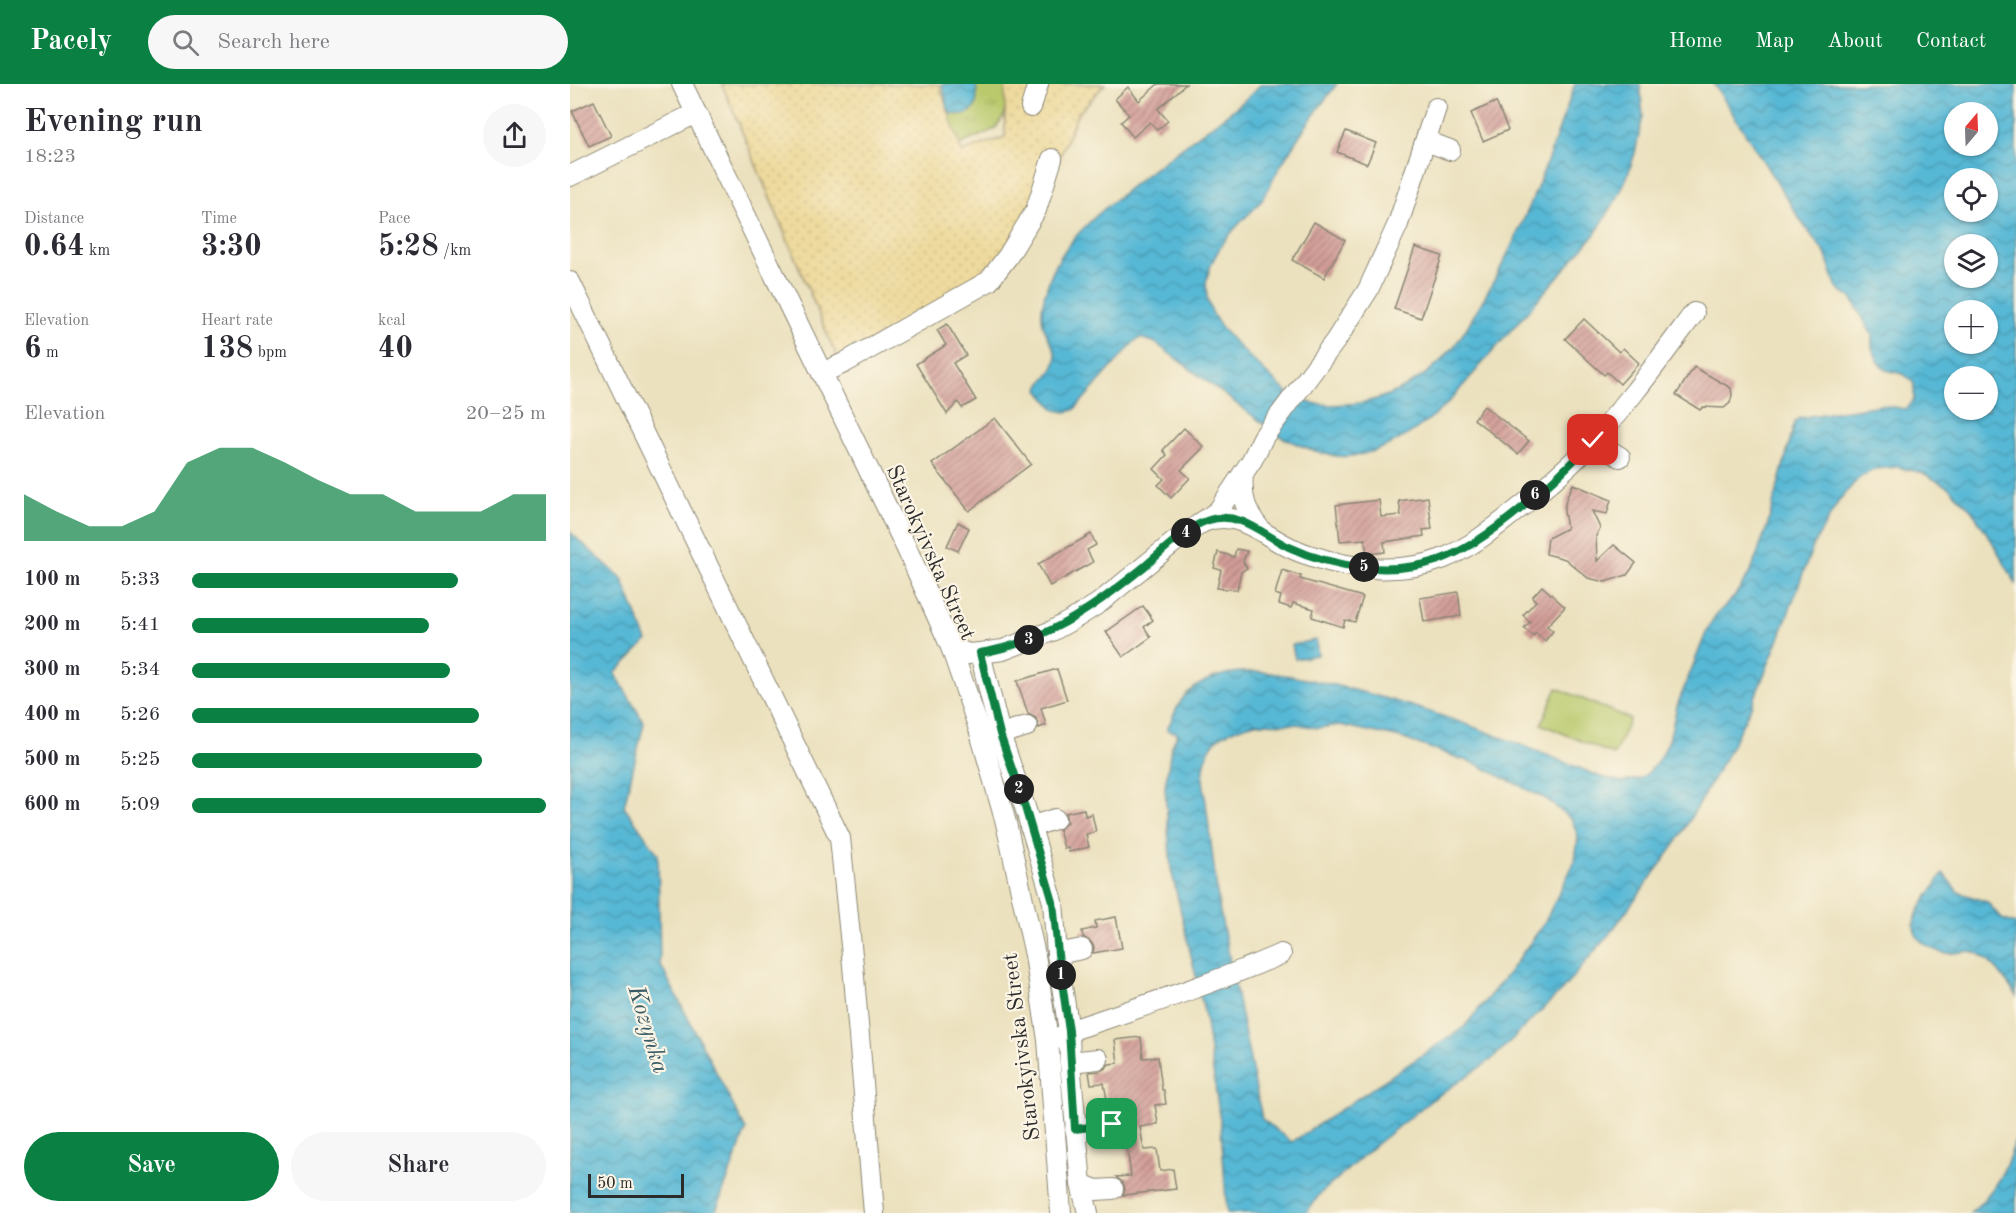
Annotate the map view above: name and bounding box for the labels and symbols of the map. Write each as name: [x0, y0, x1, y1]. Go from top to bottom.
north arrow: [1944, 102, 1998, 156]
pin: [1567, 414, 1618, 465]
street label: Starokyivska Street: [882, 462, 979, 644]
pin: 6: [1520, 480, 1550, 510]
pin: 4: [1171, 518, 1201, 548]
pin: 5: [1349, 552, 1379, 582]
pin: 3: [1014, 625, 1044, 655]
pin: 2: [1004, 774, 1034, 804]
street label: Starokyivska Street: [1000, 952, 1044, 1142]
pin: 1: [1046, 960, 1076, 990]
water label: Kozynka: [622, 982, 672, 1076]
pin: [1086, 1098, 1137, 1149]
scale bar: [588, 1171, 684, 1198]

